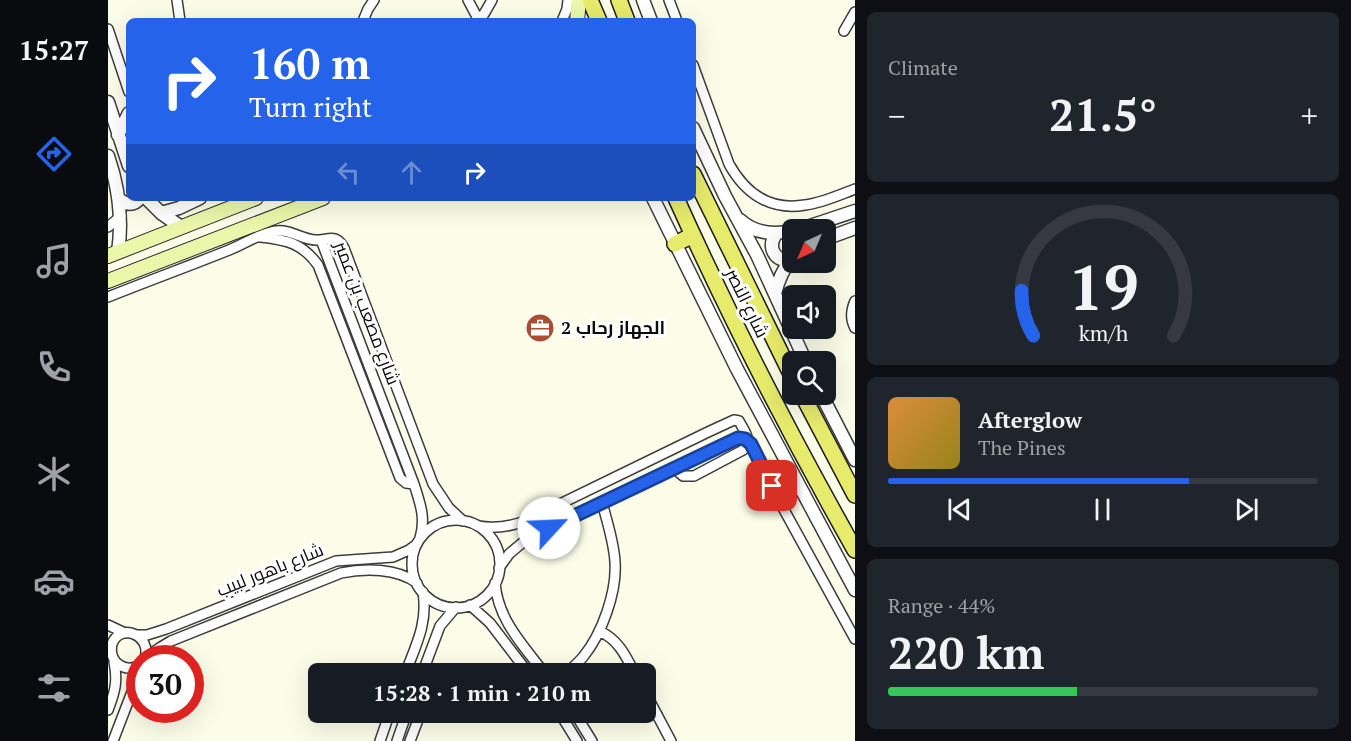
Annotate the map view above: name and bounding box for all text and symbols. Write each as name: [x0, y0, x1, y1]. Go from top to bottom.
text: 15:27: [19, 32, 89, 68]
text: 160 m: [249, 35, 370, 91]
icon: right: [150, 42, 228, 120]
text: Climate: [888, 54, 958, 81]
text: 21.5°: [1049, 84, 1157, 144]
text: Turn right: [249, 89, 372, 125]
text: −: [888, 94, 906, 137]
text: +: [1300, 94, 1318, 137]
icon: directions: [33, 133, 75, 175]
icon: left: [332, 156, 365, 189]
icon: ahead: [395, 156, 428, 189]
icon: right: [458, 156, 491, 189]
north arrow: [782, 219, 836, 273]
map controls: [782, 219, 836, 405]
street label: شارع مصعب بن عمير: [328, 236, 406, 388]
icon: music: [33, 240, 75, 282]
text: 19: [1068, 246, 1138, 329]
street label: شارع النصر: [719, 263, 775, 342]
button: sound: [782, 285, 836, 339]
office icon: الجهاز رحاب 2: [524, 312, 556, 344]
place label: الجهاز رحاب 2: [561, 315, 665, 339]
text: km/h: [1078, 320, 1128, 348]
icon: phone: [33, 346, 75, 388]
button: search: [782, 351, 836, 405]
text: Afterglow: [978, 405, 1082, 434]
text: The Pines: [978, 434, 1066, 461]
icon: climate: [33, 453, 75, 495]
pin: [746, 460, 797, 511]
icon: arrive: [755, 469, 788, 502]
icon: previous: [943, 493, 976, 526]
icon: pause: [1086, 493, 1119, 526]
icon: next: [1230, 493, 1263, 526]
position arrow: [517, 496, 581, 560]
street label: شارع باهور لبيب: [213, 537, 327, 602]
icon: car: [33, 560, 75, 602]
text: Range · 44%: [888, 592, 995, 619]
text: 220 km: [888, 622, 1044, 682]
speed limit sign: 30: [126, 645, 204, 723]
icon: filters: [33, 667, 75, 709]
text: 15:28 · 1 min · 210 m: [373, 678, 591, 707]

